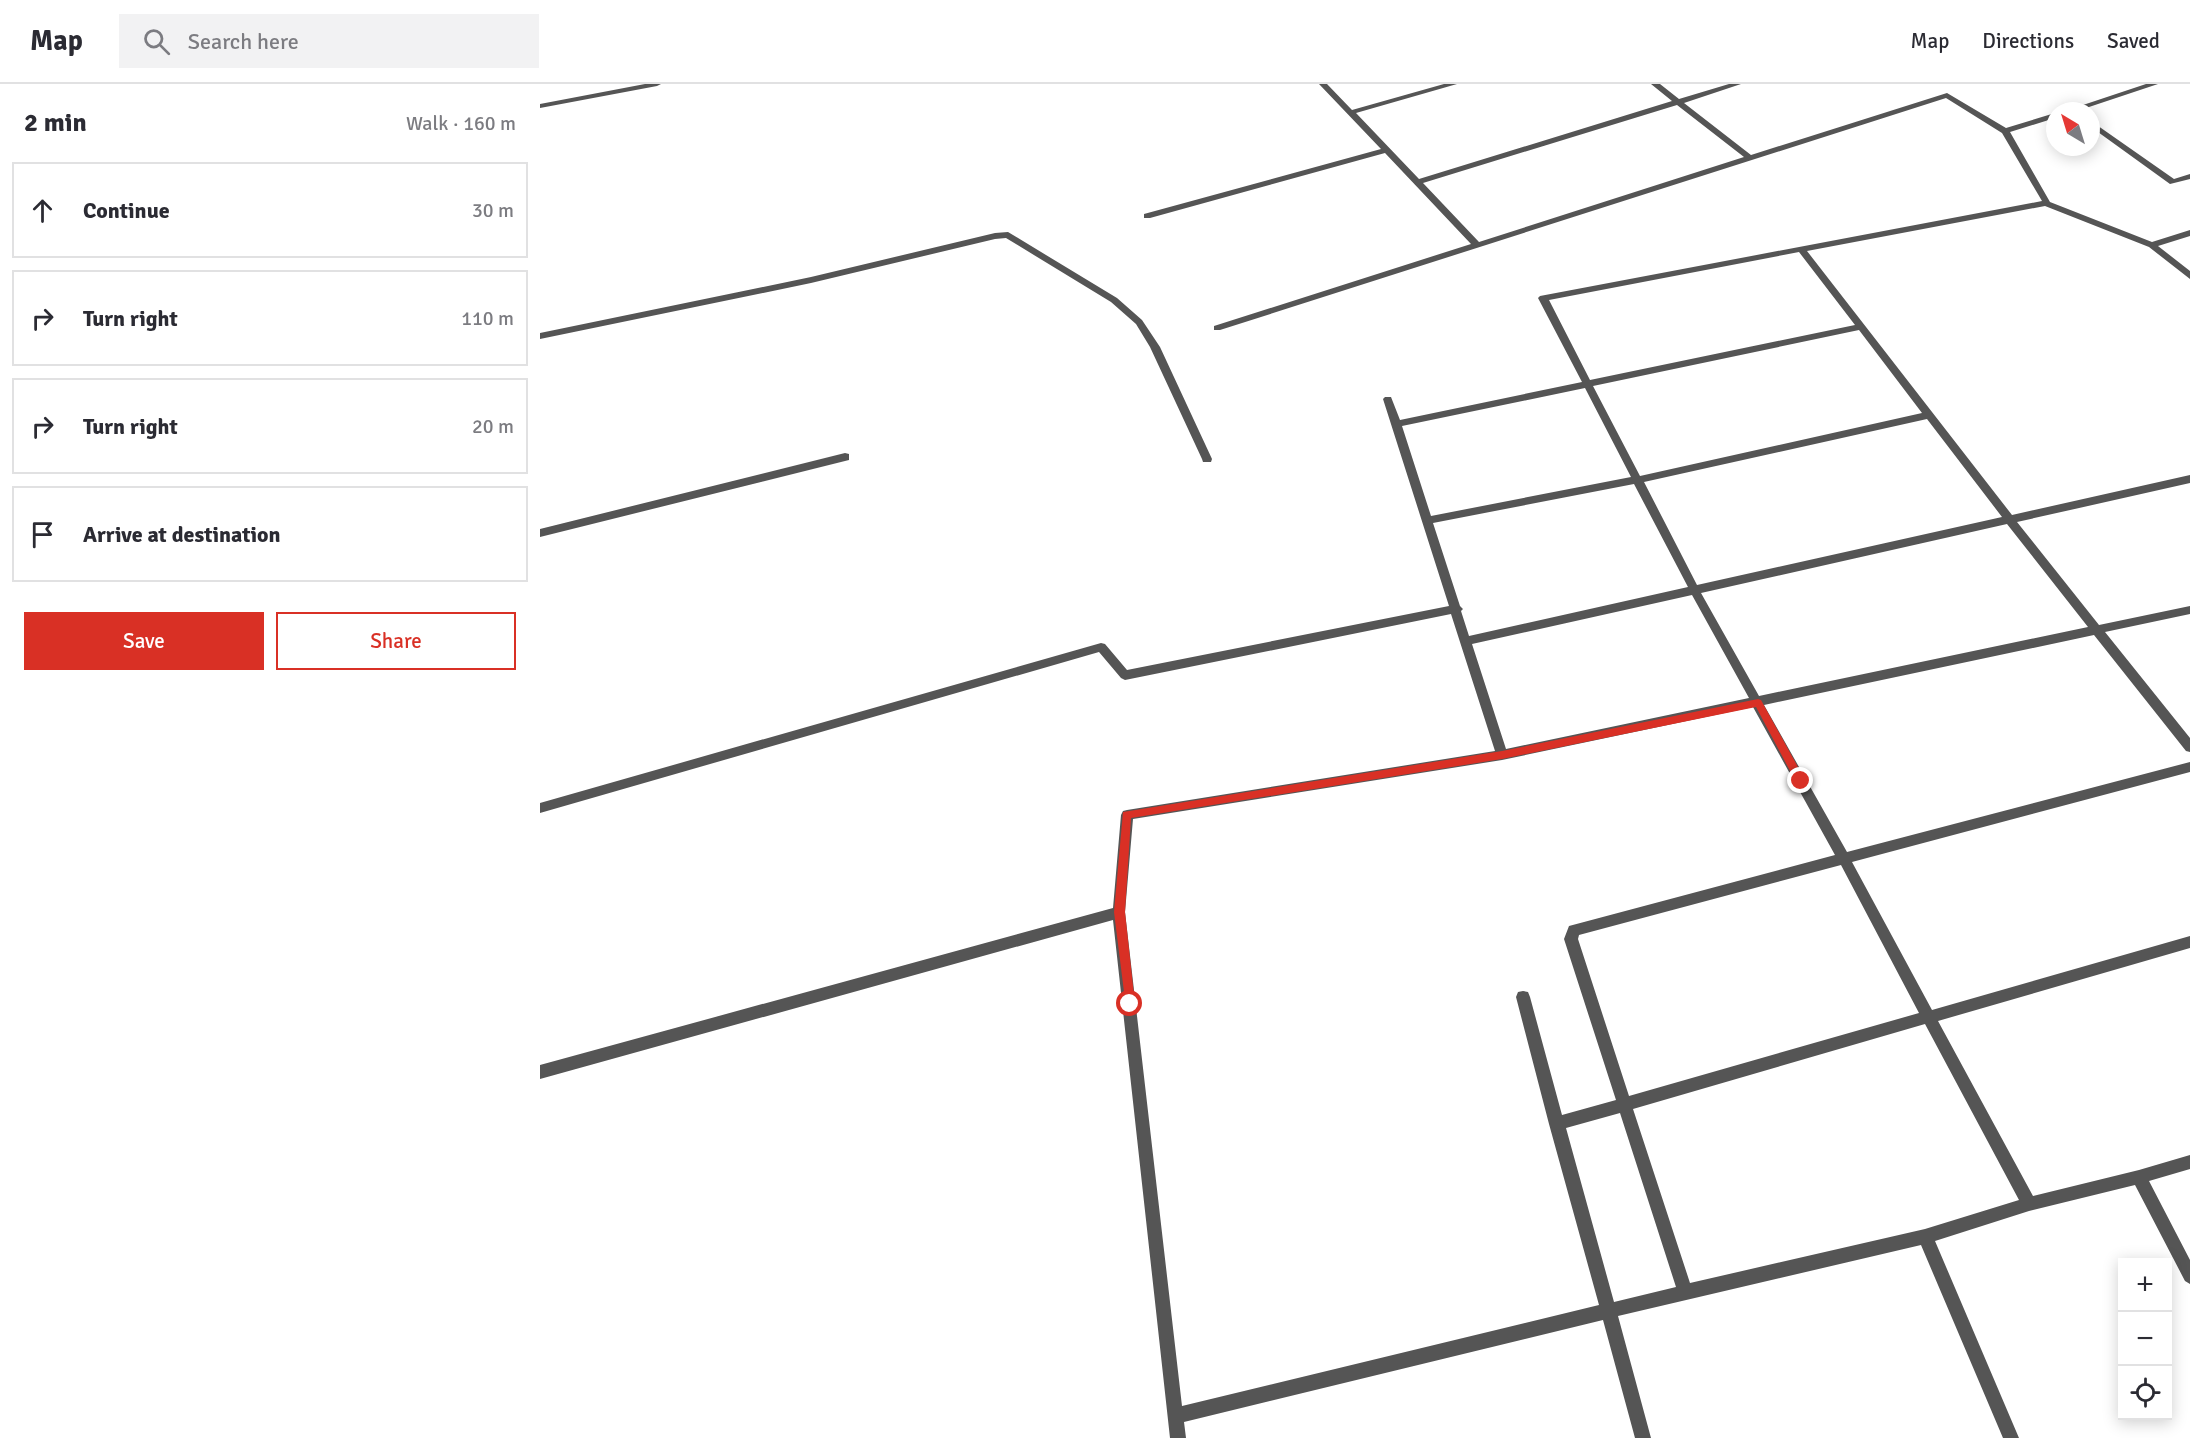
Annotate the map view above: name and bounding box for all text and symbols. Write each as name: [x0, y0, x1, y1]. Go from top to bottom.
search box: [119, 14, 539, 68]
text: Map: [30, 24, 83, 58]
icon: search: [140, 25, 173, 58]
text: Search here: [188, 28, 299, 55]
text: Map: [1911, 28, 1949, 54]
text: Directions: [1982, 28, 2074, 54]
text: Saved: [2107, 28, 2160, 54]
north arrow: [2046, 102, 2100, 156]
text: 2 min: [24, 107, 87, 139]
text: Walk · 160 m: [406, 111, 516, 136]
icon: ahead: [26, 194, 59, 227]
text: Continue: [83, 197, 170, 224]
text: 30 m: [472, 198, 514, 223]
icon: right: [26, 302, 59, 335]
text: Turn right: [83, 305, 178, 332]
text: 110 m: [461, 306, 514, 331]
icon: right: [26, 410, 59, 443]
text: Turn right: [83, 413, 178, 440]
text: 20 m: [472, 414, 514, 439]
icon: arrive: [26, 518, 59, 551]
text: Arrive at destination: [83, 521, 280, 548]
button: Save: [24, 612, 264, 670]
button: Share: [276, 612, 516, 670]
route end: [1787, 767, 1813, 793]
route start: [1116, 990, 1142, 1016]
map controls: [2118, 1258, 2172, 1420]
button: +: [2118, 1258, 2172, 1312]
button: −: [2118, 1312, 2172, 1366]
button: locate: [2118, 1366, 2172, 1420]

